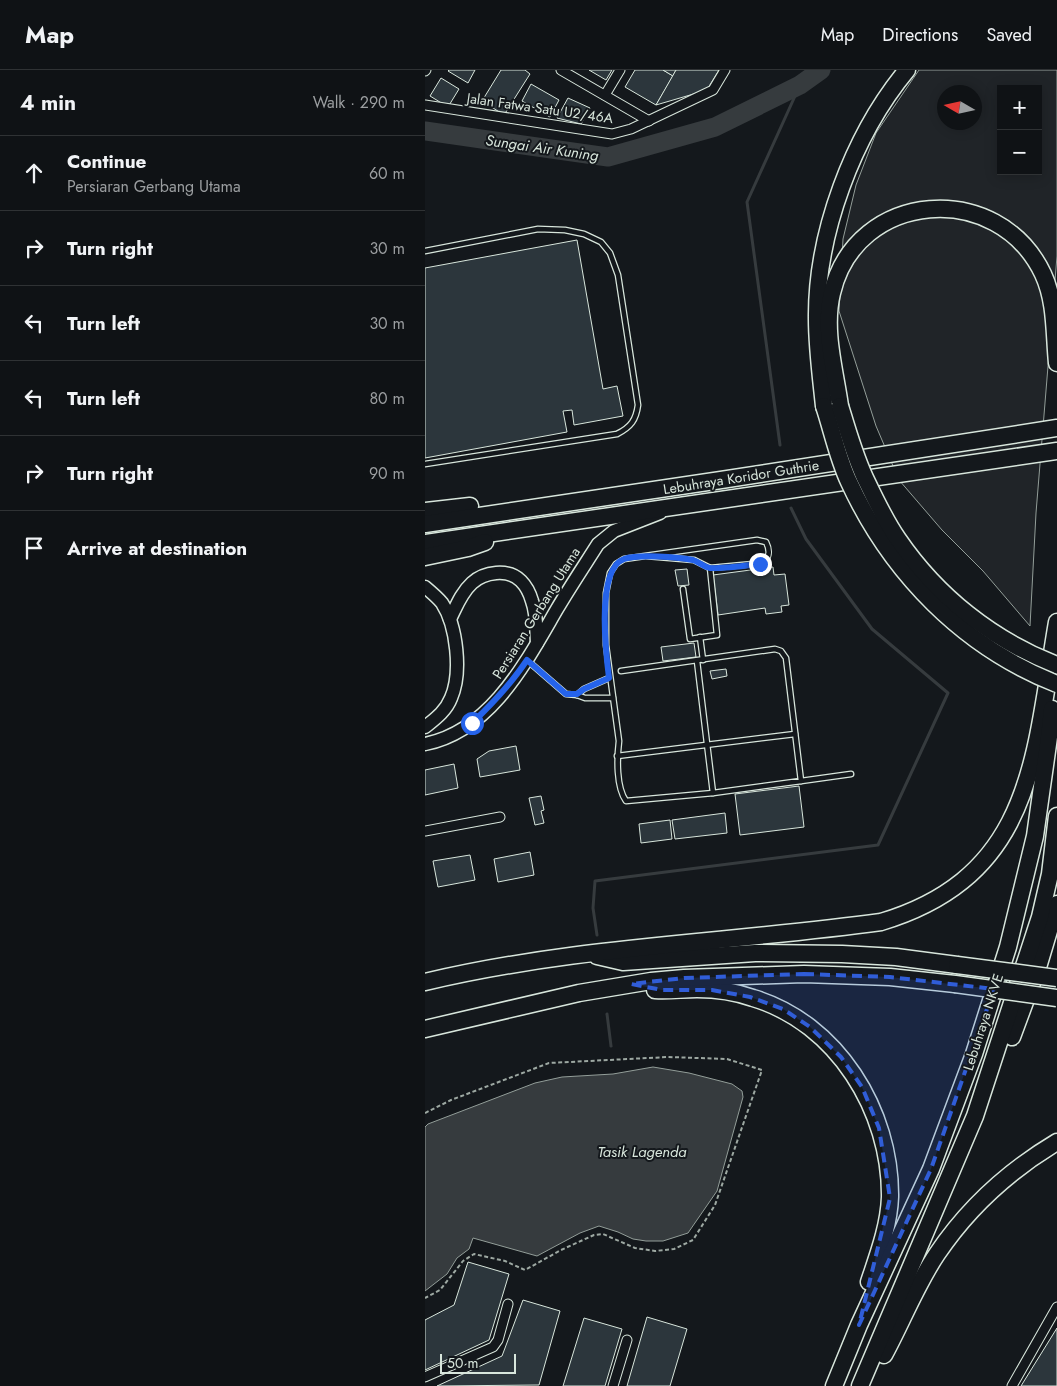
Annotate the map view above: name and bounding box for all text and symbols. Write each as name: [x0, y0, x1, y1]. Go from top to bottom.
text: Map: [25, 17, 74, 52]
text: Map: [821, 22, 854, 48]
text: Directions: [882, 22, 958, 48]
text: Saved: [986, 22, 1032, 48]
north arrow: [937, 85, 982, 130]
map controls: [997, 85, 1042, 175]
button: +: [997, 85, 1042, 130]
text: 4 min: [20, 88, 76, 118]
street label: Jalan Fatwa Satu U2/46A: [464, 88, 615, 128]
text: Walk · 290 m: [313, 91, 405, 114]
water label: Sungai Air Kuning: [484, 129, 601, 167]
button: −: [997, 130, 1042, 175]
text: Continue: [67, 148, 146, 175]
icon: ahead: [20, 159, 48, 187]
text: 60 m: [369, 162, 405, 185]
text: Persiaran Gerbang Utama: [67, 175, 241, 198]
icon: right: [20, 234, 48, 262]
text: Turn right: [67, 235, 153, 262]
text: 30 m: [369, 237, 405, 260]
icon: left: [20, 309, 48, 337]
text: Turn left: [67, 310, 140, 337]
text: 30 m: [369, 312, 405, 335]
icon: left: [20, 384, 48, 412]
text: Turn left: [67, 385, 140, 412]
text: 80 m: [369, 387, 405, 410]
street label: Lebuhraya Koridor Guthrie: [662, 455, 820, 499]
icon: right: [20, 459, 48, 487]
text: Turn right: [67, 460, 153, 487]
text: 90 m: [369, 462, 405, 485]
icon: arrive: [20, 534, 48, 562]
text: Arrive at destination: [67, 535, 247, 562]
street label: Persiaran Gerbang Utama: [487, 543, 585, 683]
route end: [749, 553, 772, 576]
route start: [461, 712, 484, 735]
street label: Lebuhraya NKVE: [958, 971, 1008, 1073]
water label: Tasik Lagenda: [598, 1141, 687, 1163]
scale bar: [440, 1351, 516, 1374]
text: 50 m: [447, 1353, 478, 1373]

